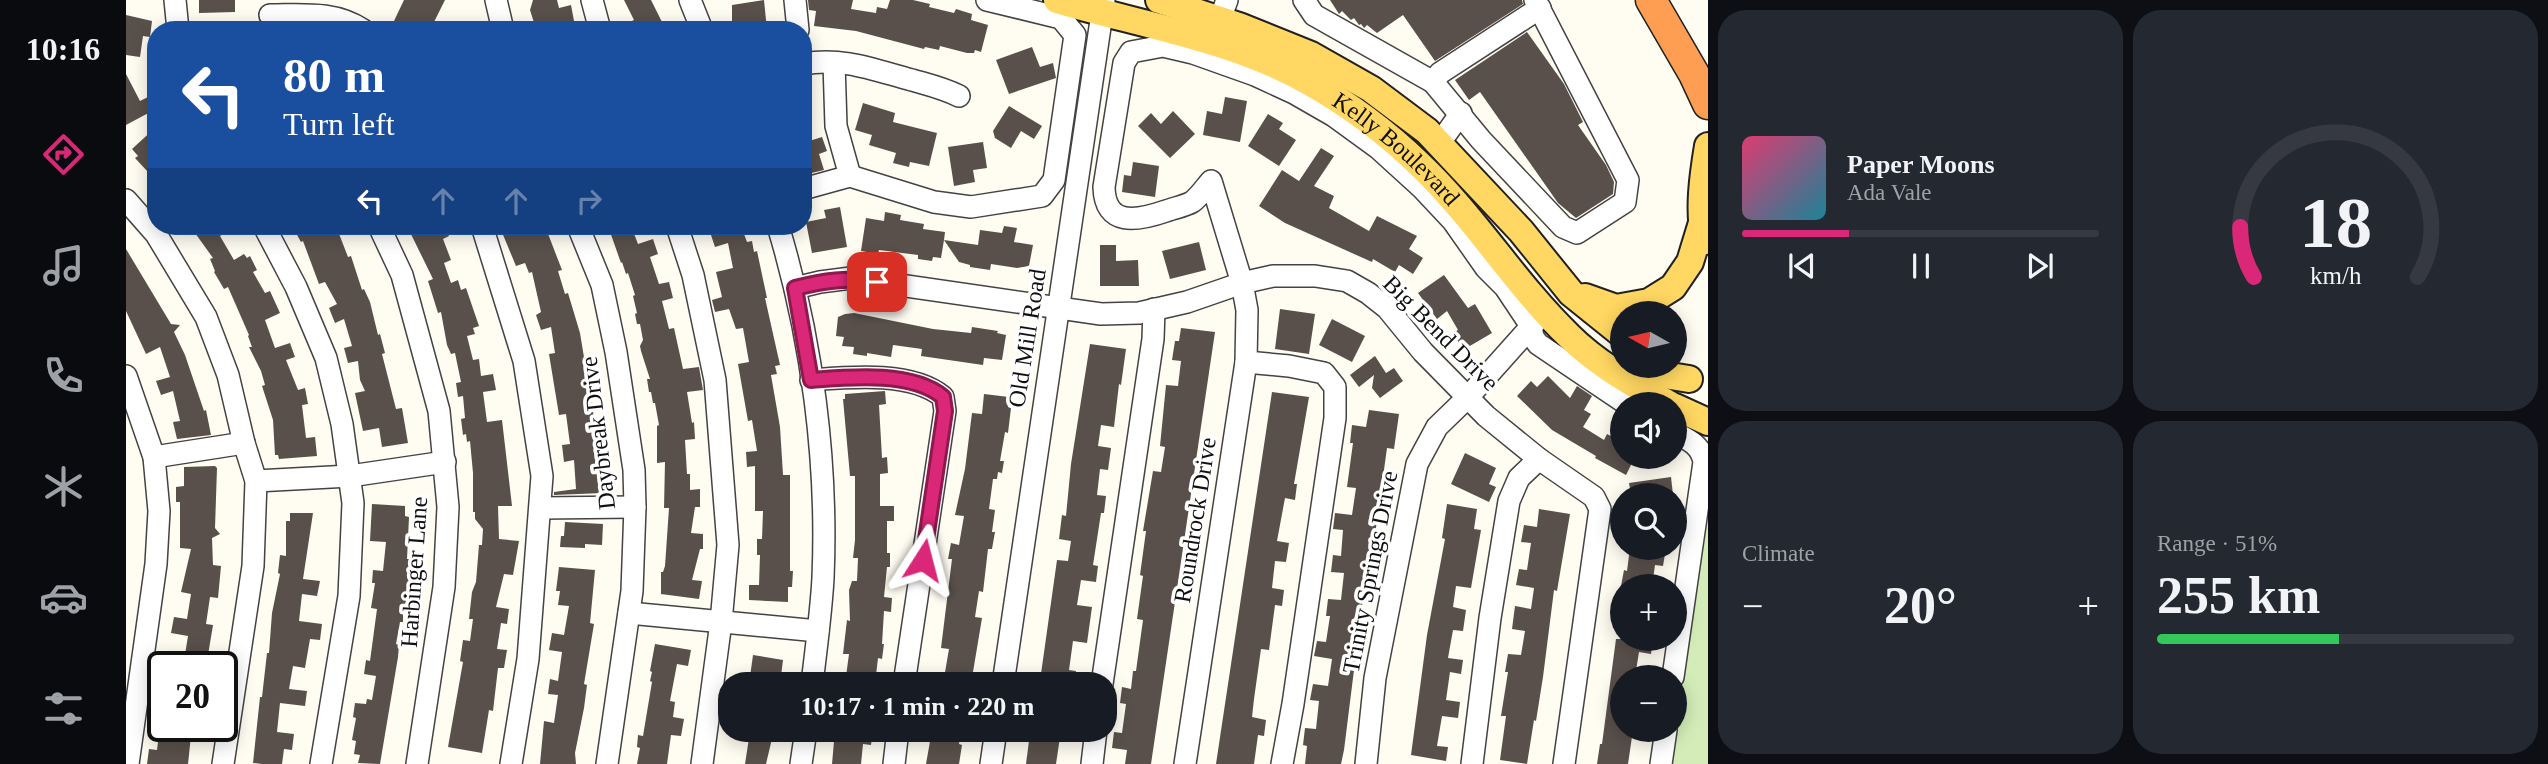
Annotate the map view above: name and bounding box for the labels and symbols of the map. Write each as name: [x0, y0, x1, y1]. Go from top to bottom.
street label: Kelly Boulevard: [1328, 87, 1465, 211]
pin: [847, 252, 907, 312]
street label: Old Mill Road: [1003, 267, 1051, 409]
street label: Big Bend Drive: [1378, 270, 1504, 396]
north arrow: [1610, 301, 1687, 378]
street label: Daybreak Drive: [576, 355, 620, 511]
street label: Roundrock Drive: [1169, 435, 1221, 605]
street label: Trinity Springs Drive: [1338, 469, 1402, 675]
street label: Harbinger Lane: [396, 496, 432, 648]
position arrow: [886, 523, 960, 597]
speed limit sign: 20: [147, 651, 238, 742]

